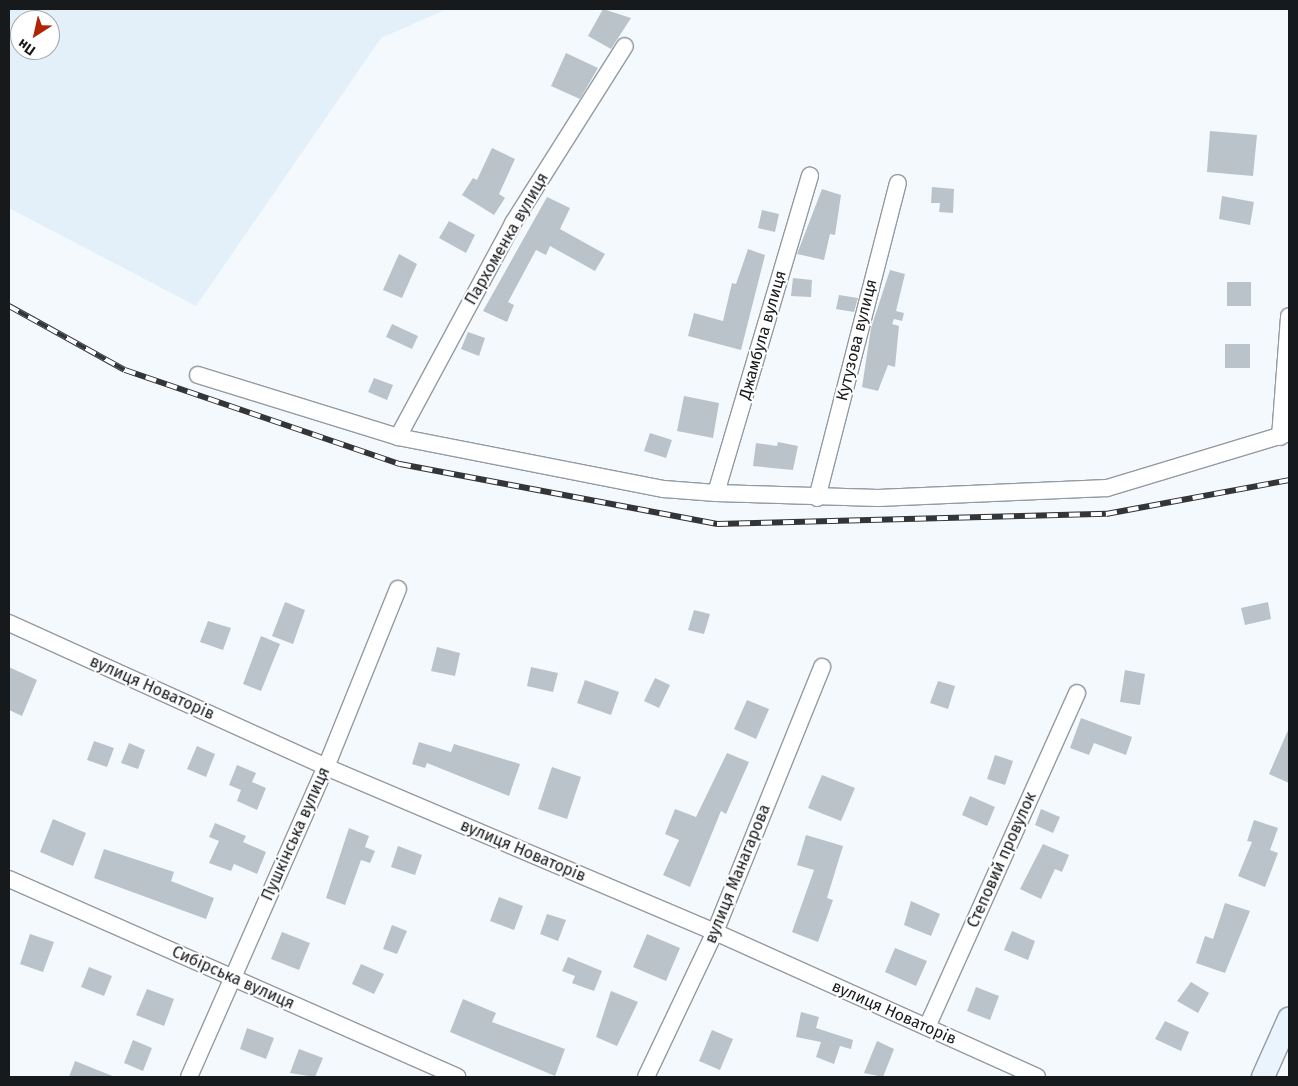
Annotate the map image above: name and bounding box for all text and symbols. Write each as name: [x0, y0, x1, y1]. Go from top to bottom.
north arrow: [10, 10, 60, 60]
text: Пн: [15, 35, 39, 59]
street label: Пархоменка вулиця: [461, 170, 553, 308]
street label: Джамбула вулиця: [735, 268, 791, 402]
street label: Кутузова вулиця: [833, 277, 881, 403]
street label: вулиця Новаторів: [87, 652, 217, 724]
street label: Пушкінська вулиця: [258, 764, 334, 904]
street label: Степовий провулок: [963, 789, 1041, 931]
street label: вулиця Манагарова: [701, 802, 775, 946]
street label: вулиця Новаторів: [457, 816, 589, 886]
street label: Сибірська вулиця: [169, 942, 297, 1014]
street label: вулиця Новаторів: [829, 977, 959, 1049]

